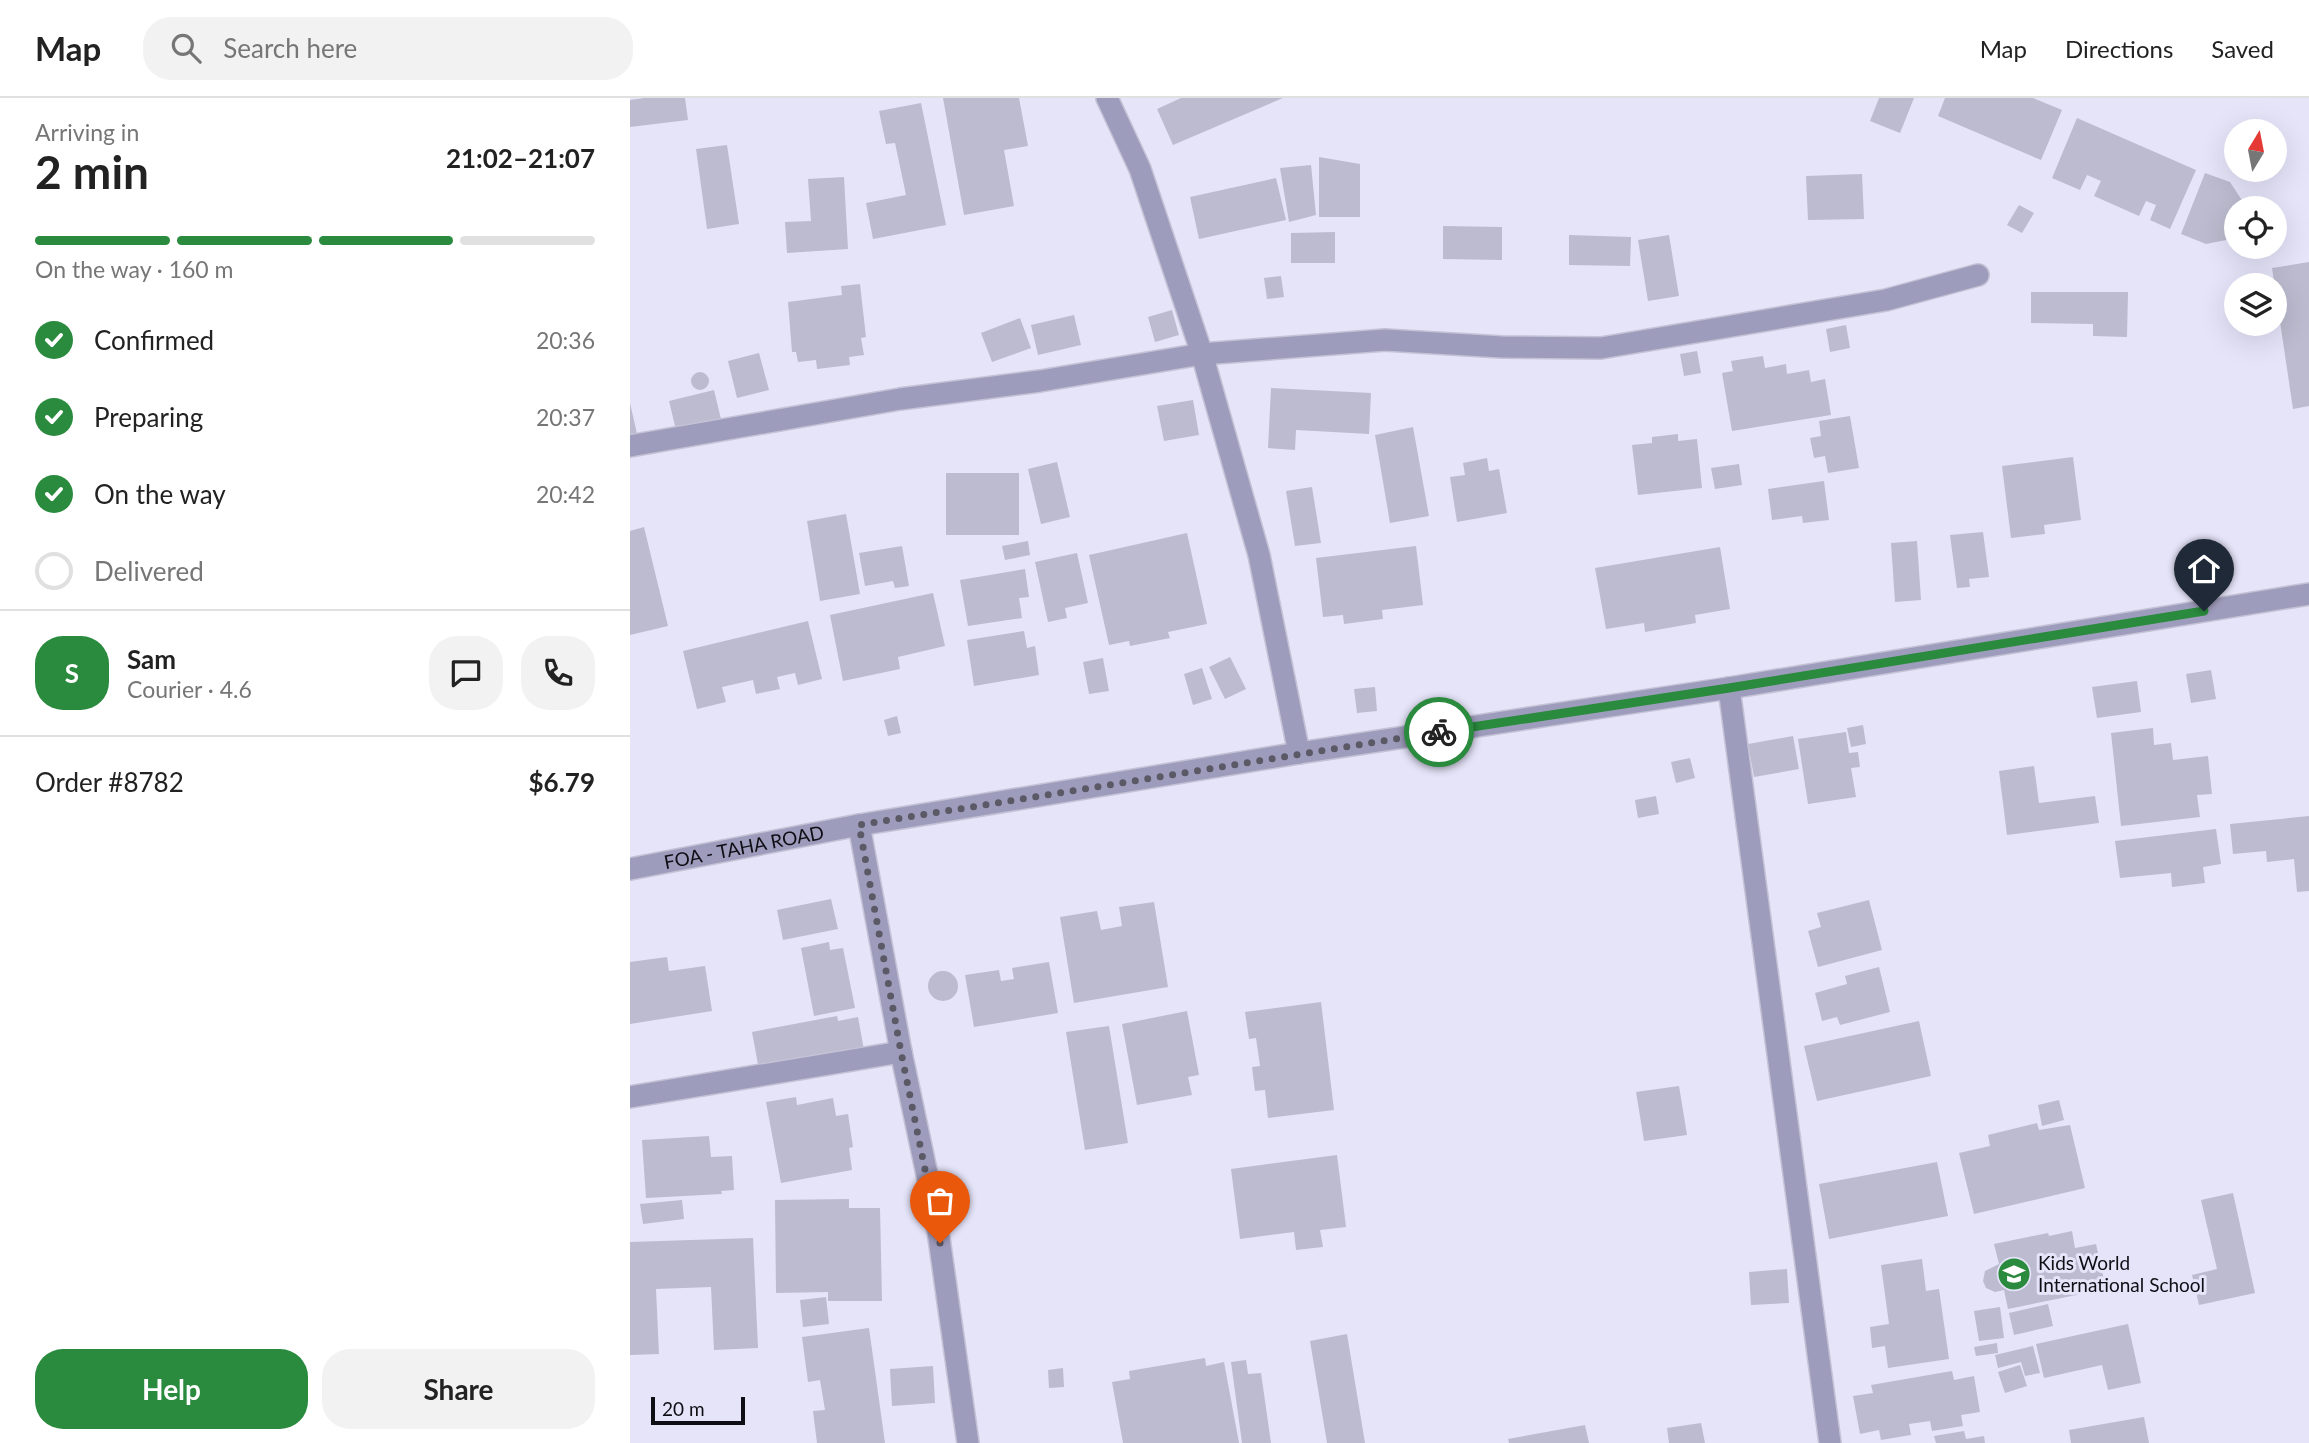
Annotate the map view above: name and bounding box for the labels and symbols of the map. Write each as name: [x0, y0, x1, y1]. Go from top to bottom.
north arrow: [2224, 119, 2287, 182]
pin: [2174, 539, 2234, 611]
courier: [1404, 697, 1474, 767]
street label: FOA - TAHA ROAD: [662, 820, 826, 873]
pin: [910, 1171, 970, 1243]
place label: Kids World International School: [2038, 1251, 2205, 1296]
school or university icon: Kids World International School: [1995, 1255, 2033, 1293]
scale bar: [651, 1394, 746, 1426]

